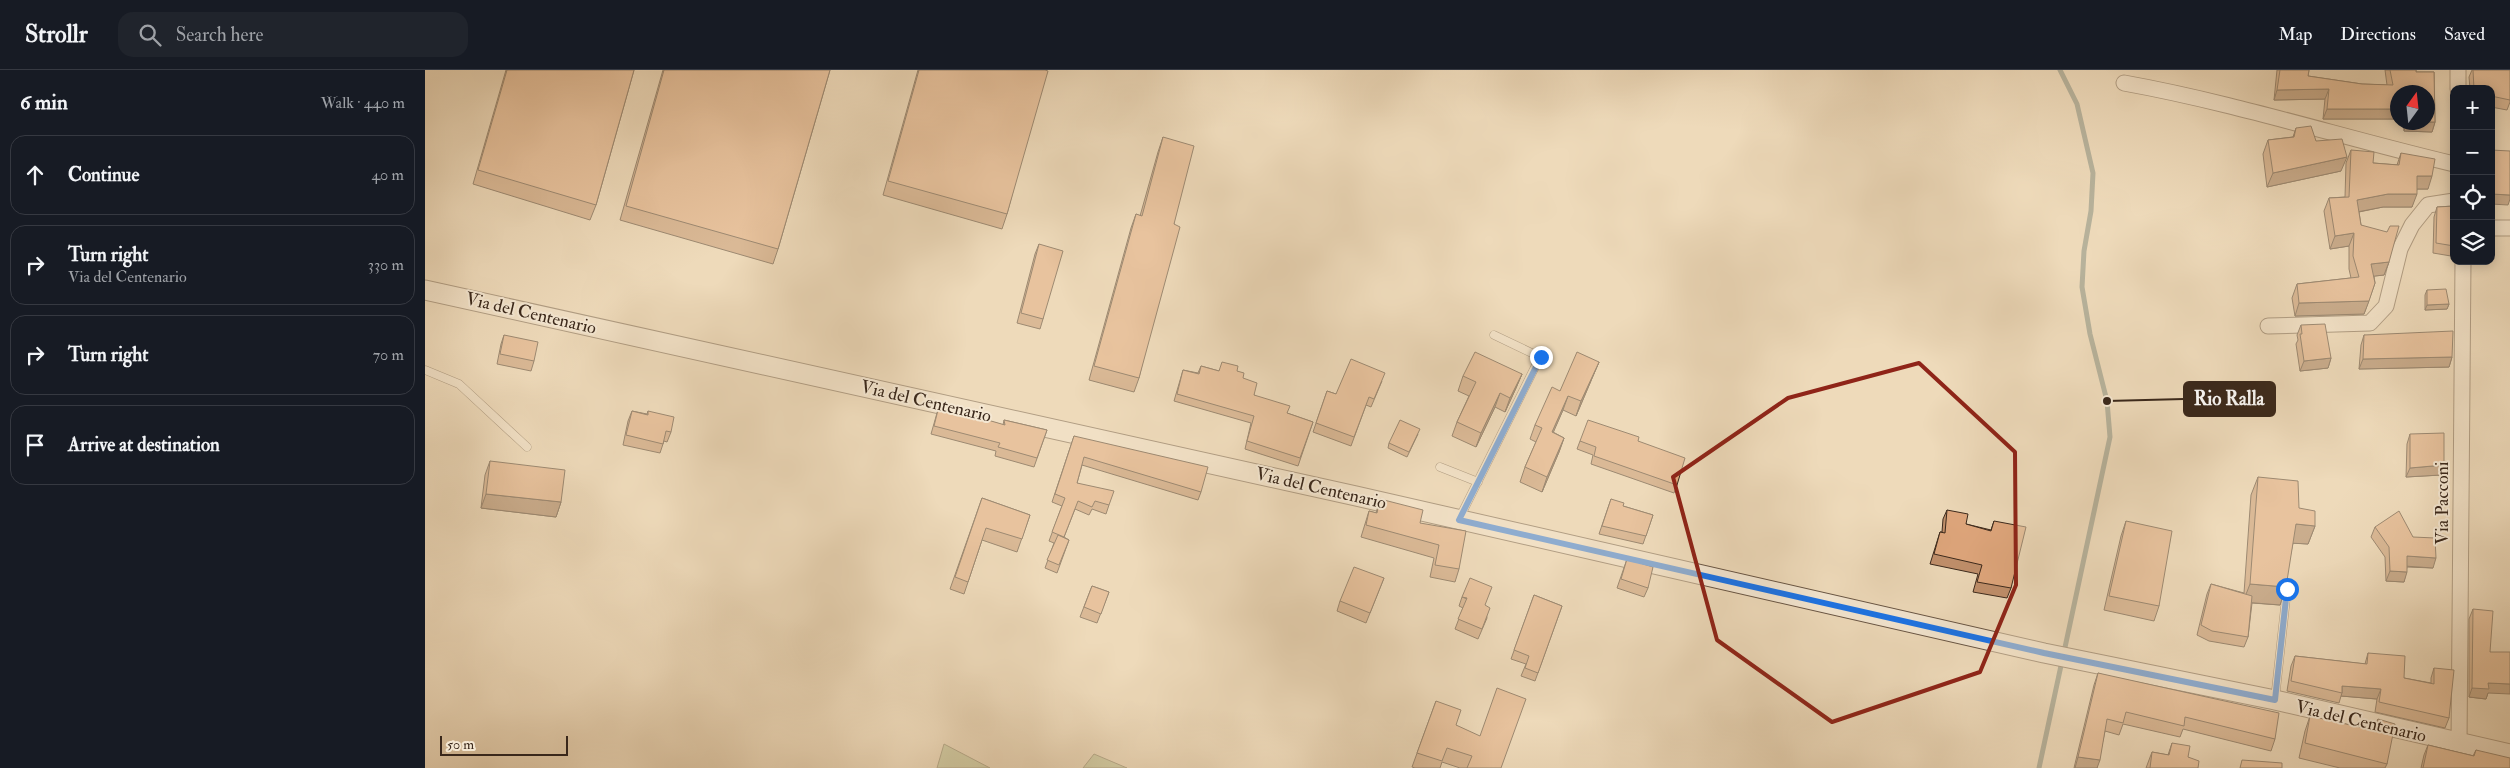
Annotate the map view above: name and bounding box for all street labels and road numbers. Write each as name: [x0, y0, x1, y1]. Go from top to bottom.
street label: Via del Centenario: [463, 287, 599, 340]
street label: Via del Centenario: [858, 375, 994, 428]
street label: Via Pacconi: [2431, 461, 2454, 545]
street label: Via del Centenario: [1253, 462, 1389, 515]
street label: Via del Centenario: [2293, 695, 2429, 748]

